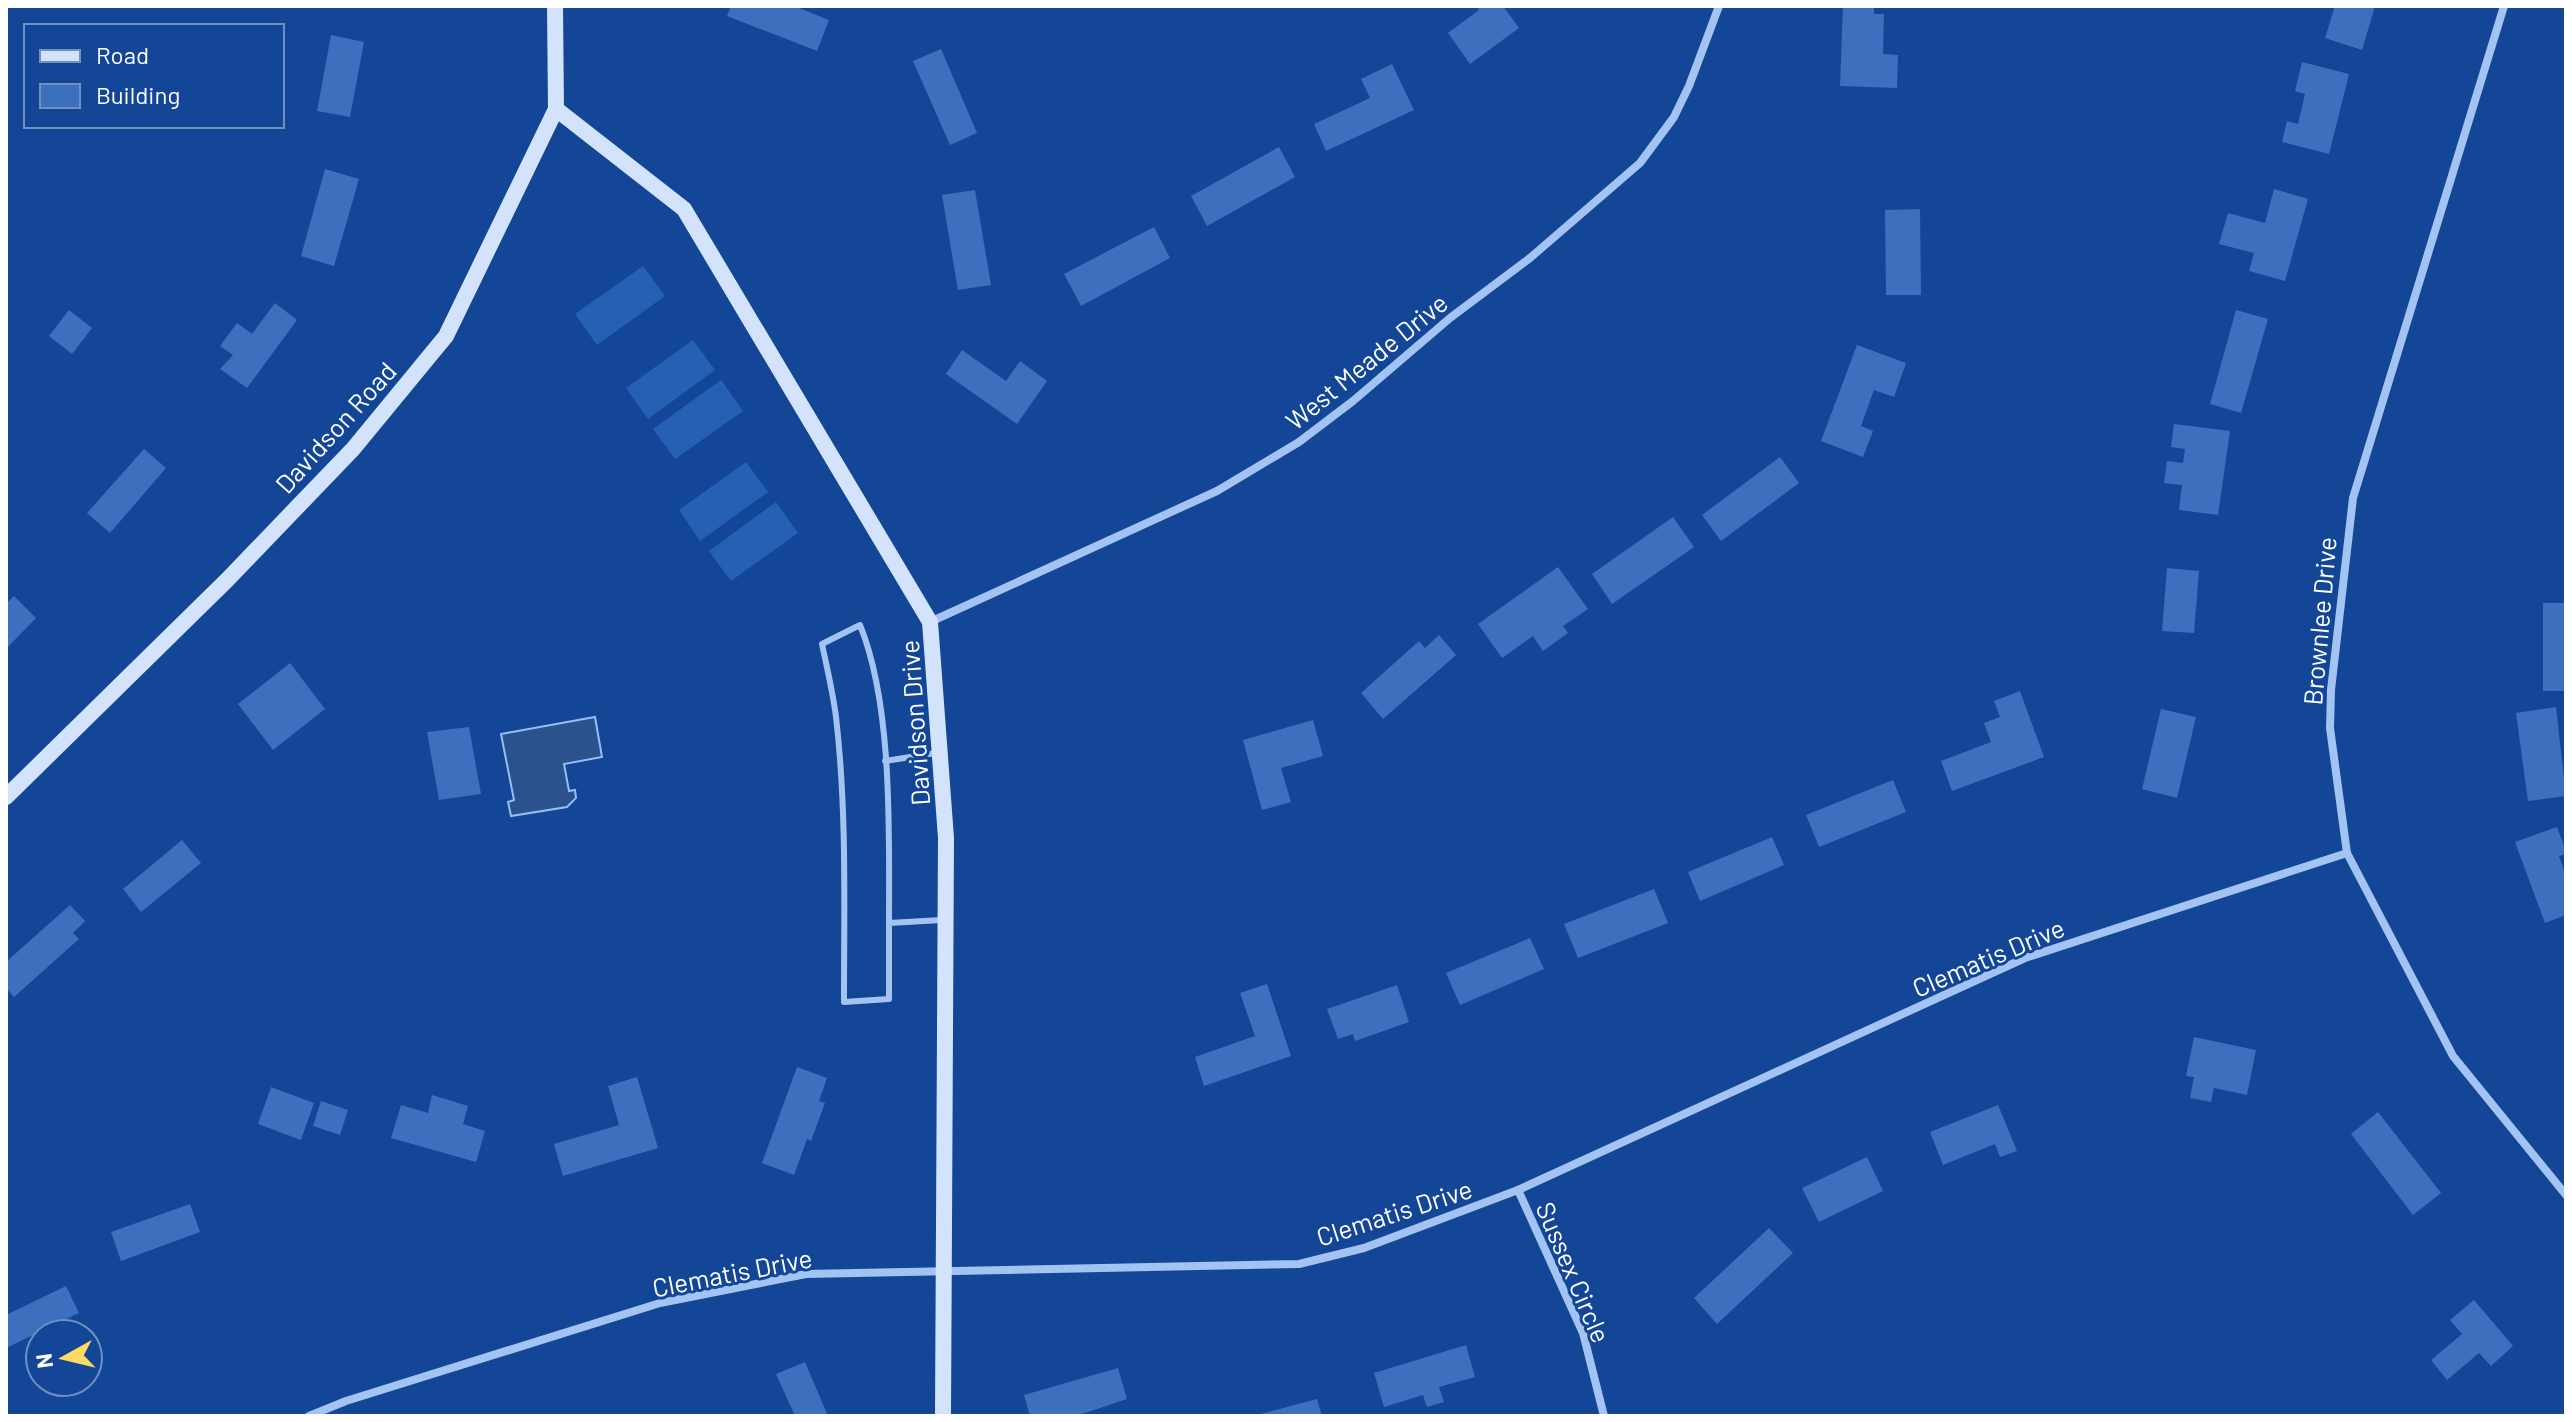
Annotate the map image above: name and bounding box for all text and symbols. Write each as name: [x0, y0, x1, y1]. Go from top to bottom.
legend: [24, 24, 284, 128]
text: Road: [96, 40, 149, 69]
text: Building: [96, 80, 180, 109]
street label: West Meade Drive: [1279, 286, 1453, 436]
street label: Davidson Road: [268, 355, 402, 499]
street label: Brownlee Drive: [2296, 536, 2342, 706]
street label: Davidson Drive: [893, 639, 935, 807]
street label: Clematis Drive: [1907, 911, 2069, 1003]
street label: Clematis Drive: [1312, 1172, 1476, 1252]
street label: Sussex Circle: [1530, 1197, 1618, 1347]
street label: Clematis Drive: [650, 1241, 814, 1303]
north arrow: [24, 1318, 104, 1398]
text: N: [29, 1352, 57, 1370]

